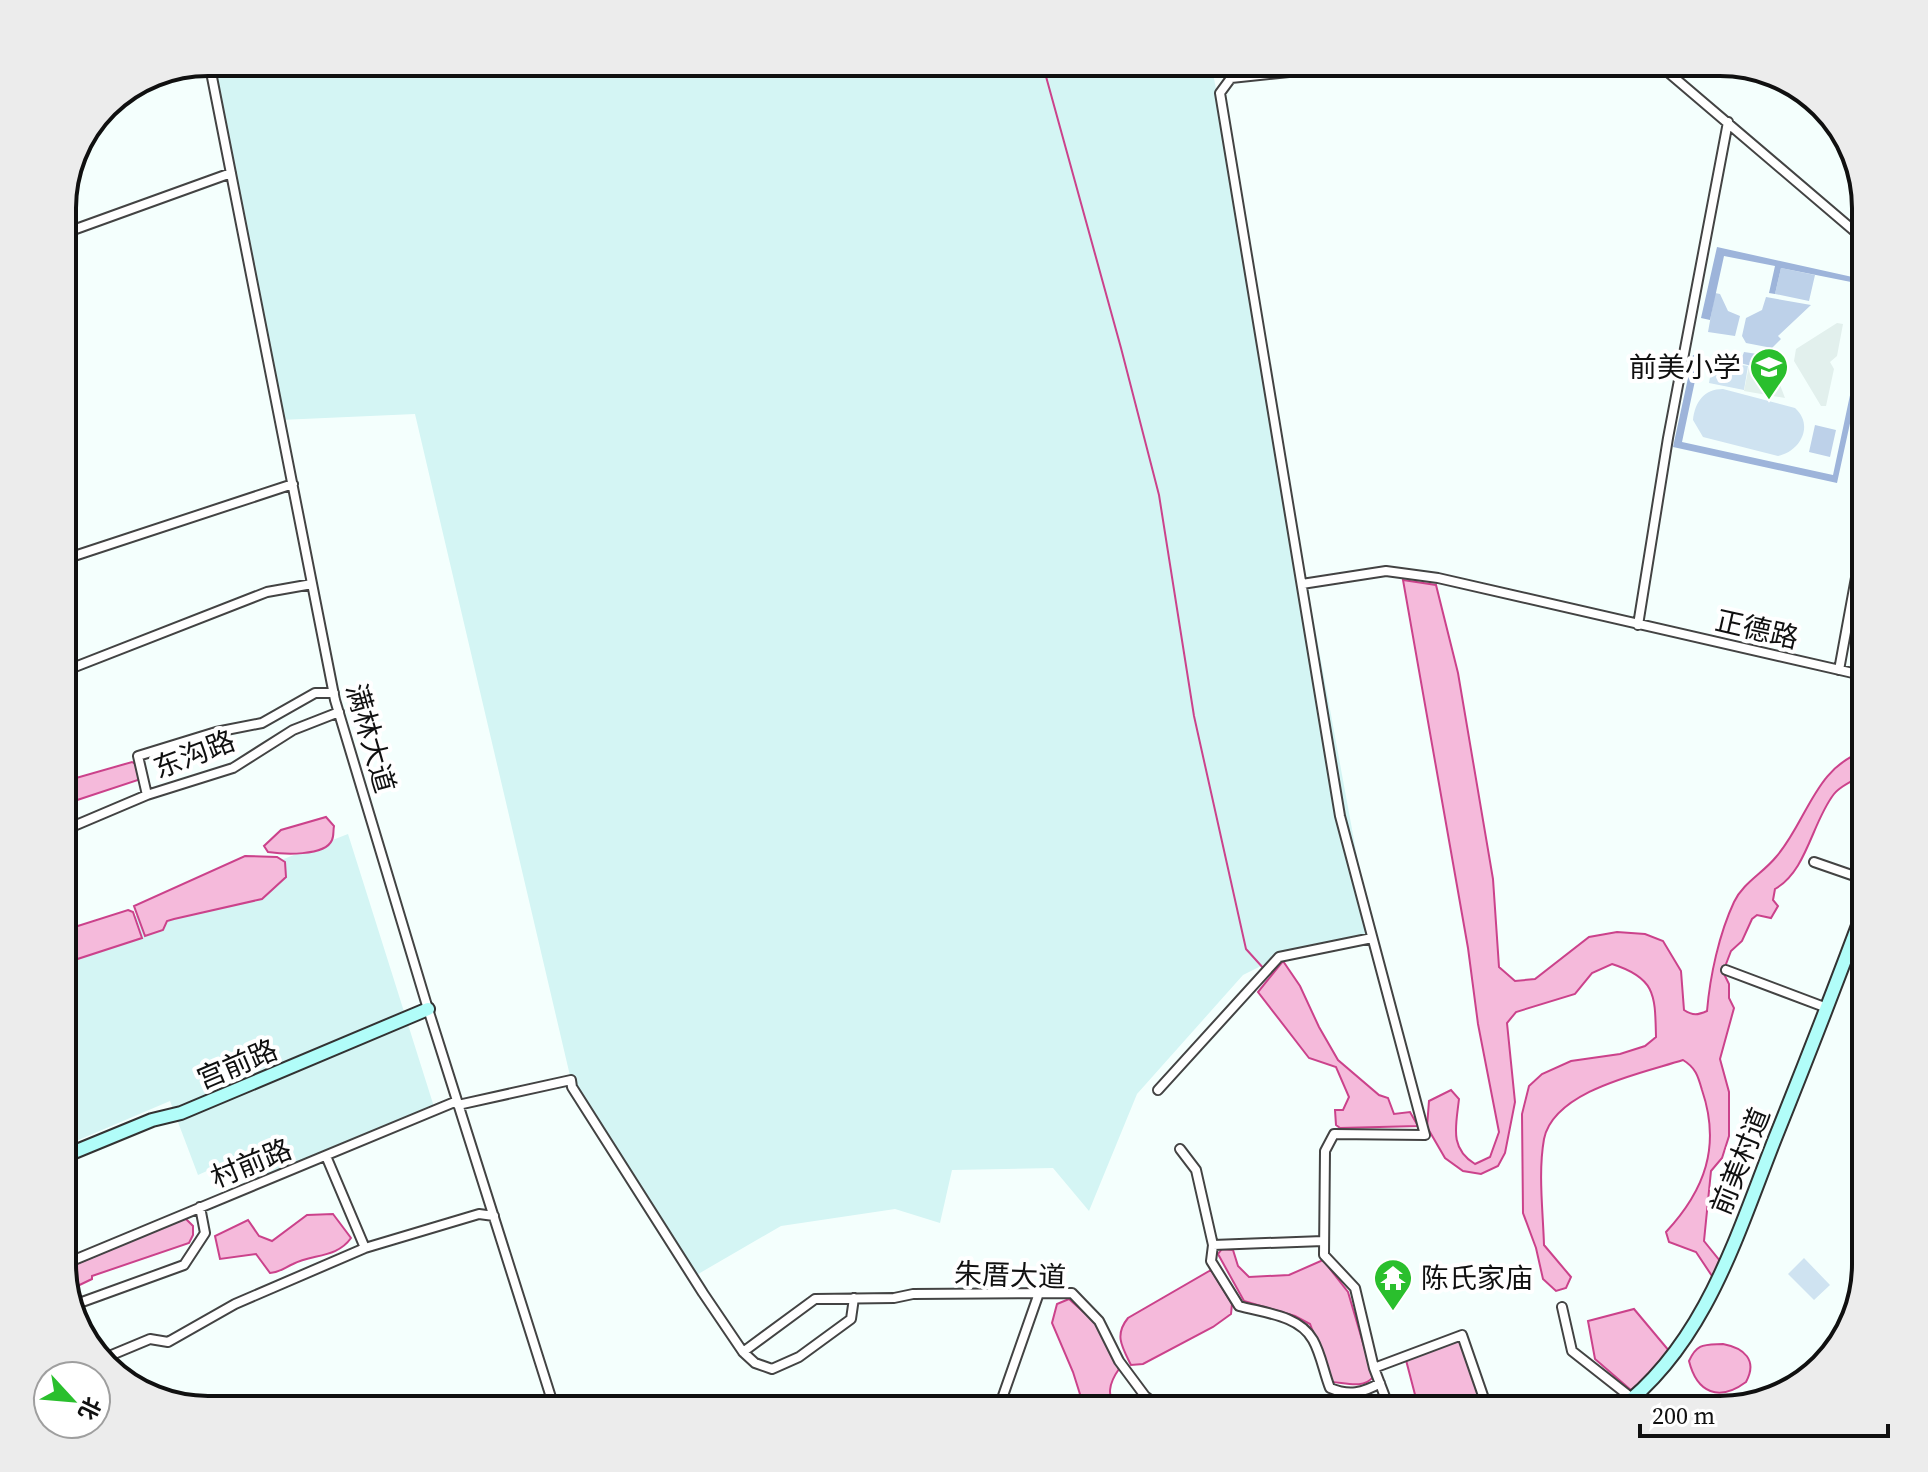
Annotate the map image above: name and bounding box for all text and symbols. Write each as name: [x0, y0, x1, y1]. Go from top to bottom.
school or university icon: 前美小学: [1748, 346, 1790, 401]
place label: 前美小学: [1629, 348, 1741, 386]
street label: 正德路: [1712, 601, 1802, 657]
street label: 满林大道: [337, 679, 405, 797]
street label: 东沟路: [148, 721, 240, 787]
street label: 宫前路: [191, 1030, 283, 1098]
street label: 前美村道: [1701, 1102, 1779, 1220]
street label: 村前路: [205, 1130, 297, 1196]
street label: 朱厝大道: [953, 1254, 1067, 1296]
temple icon: 陈氏家庙: [1372, 1257, 1414, 1312]
place label: 陈氏家庙: [1421, 1259, 1533, 1297]
north arrow: [32, 1360, 112, 1440]
scale bar: [1640, 1388, 1888, 1438]
text: 北: [72, 1392, 108, 1425]
text: 200 m: [1652, 1399, 1715, 1432]

